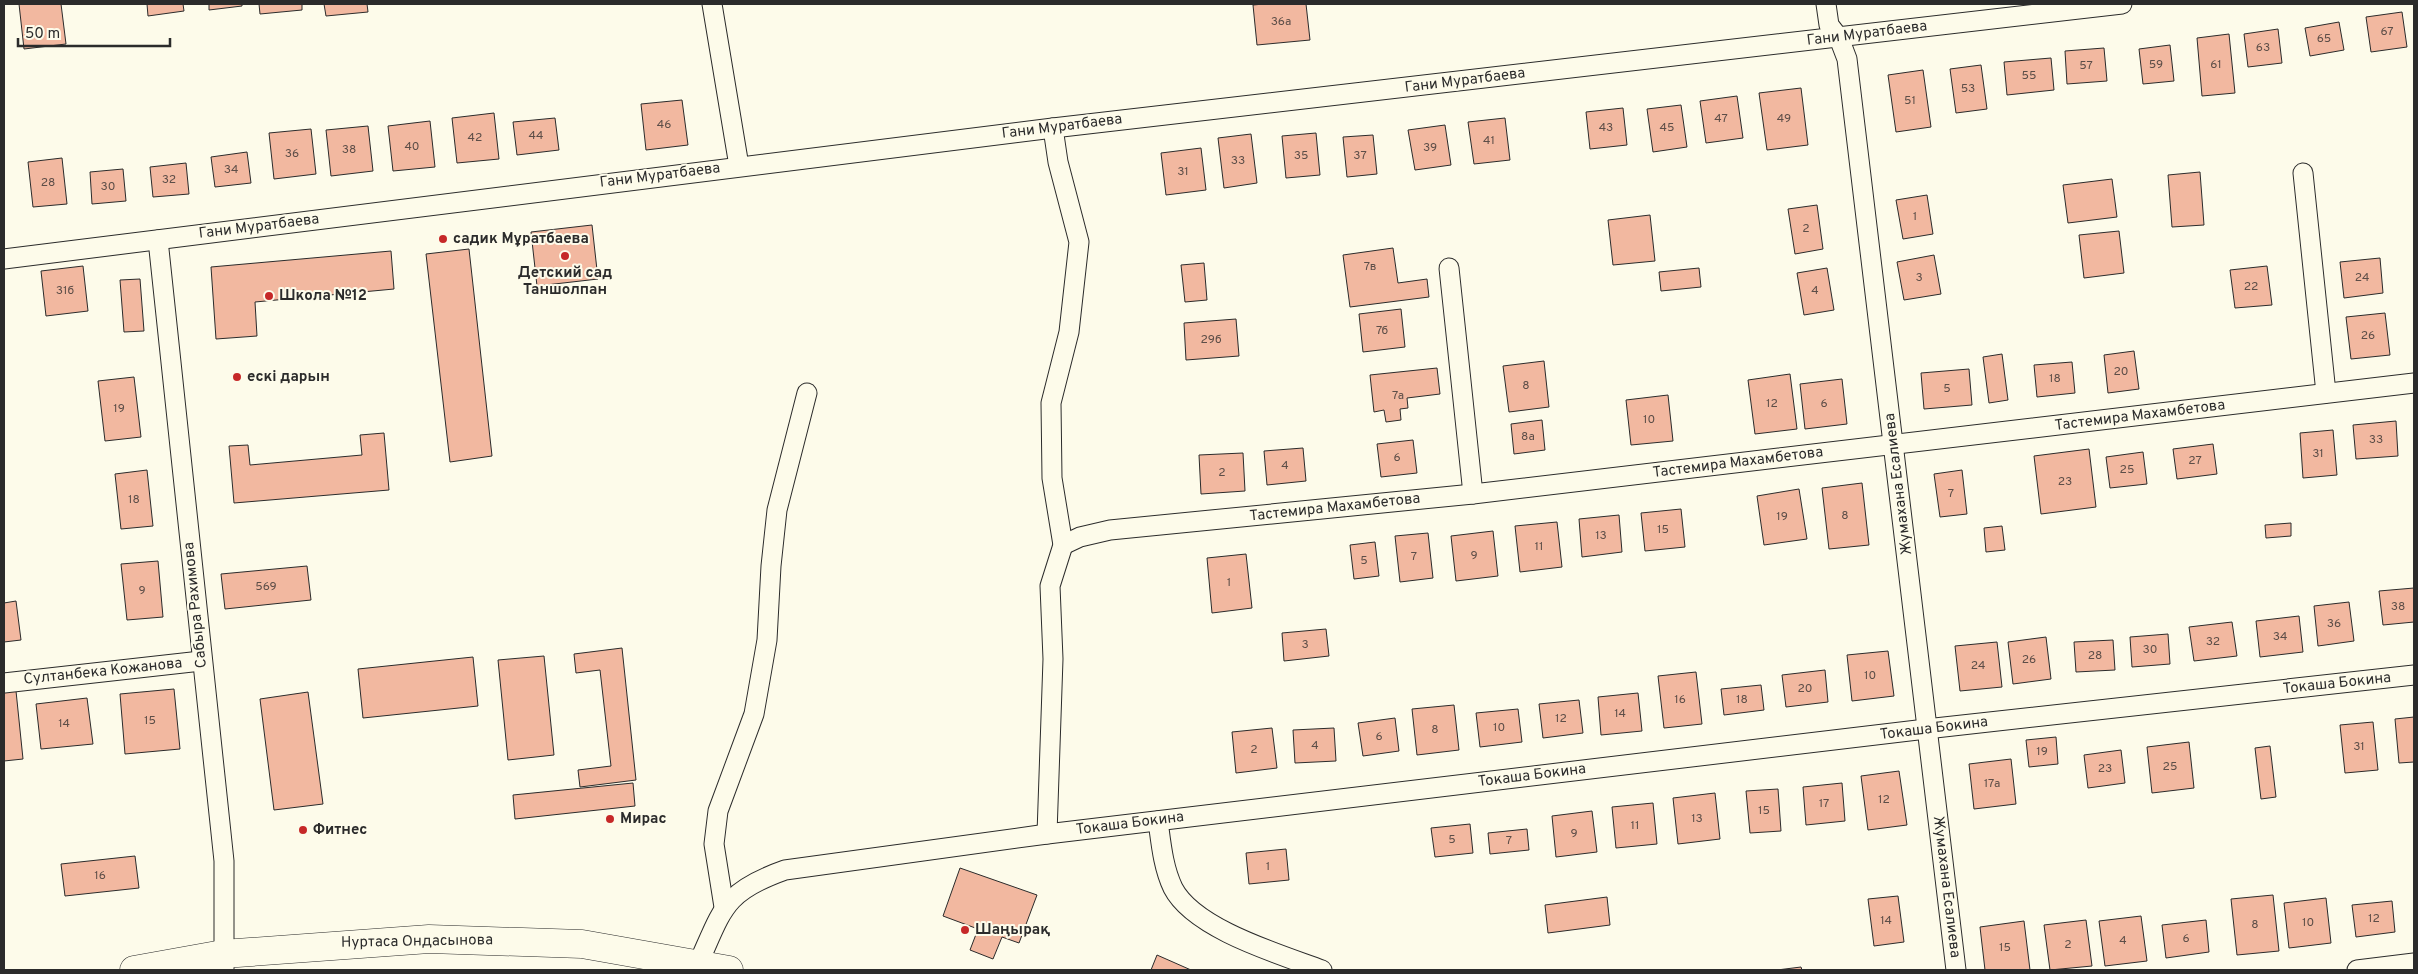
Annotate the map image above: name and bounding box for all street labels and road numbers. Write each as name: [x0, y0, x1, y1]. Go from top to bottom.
street label: Гани Муратбаева: [1806, 17, 1928, 51]
street label: Гани Муратбаева: [1404, 64, 1526, 98]
street label: Гани Муратбаева: [1001, 110, 1123, 144]
street label: Гани Муратбаева: [599, 159, 721, 193]
street label: Гани Муратбаева: [198, 210, 320, 244]
street label: Тастемира Махамбетова: [2054, 396, 2226, 436]
street label: Жумахана Есалиева: [1881, 412, 1917, 556]
street label: Тастемира Махамбетова: [1652, 443, 1824, 483]
street label: Тастемира Махамбетова: [1249, 490, 1421, 526]
street label: Сабыра Рахимова: [180, 541, 212, 669]
street label: Султанбека Кожанова: [23, 654, 183, 690]
street label: Токаша Бокина: [2282, 669, 2392, 699]
street label: Токаша Бокина: [1879, 713, 1989, 745]
street label: Токаша Бокина: [1477, 760, 1587, 792]
street label: Токаша Бокина: [1075, 808, 1185, 840]
street label: Жумахана Есалиева: [1928, 815, 1964, 959]
street label: Нуртаса Ондасынова: [341, 931, 493, 953]

